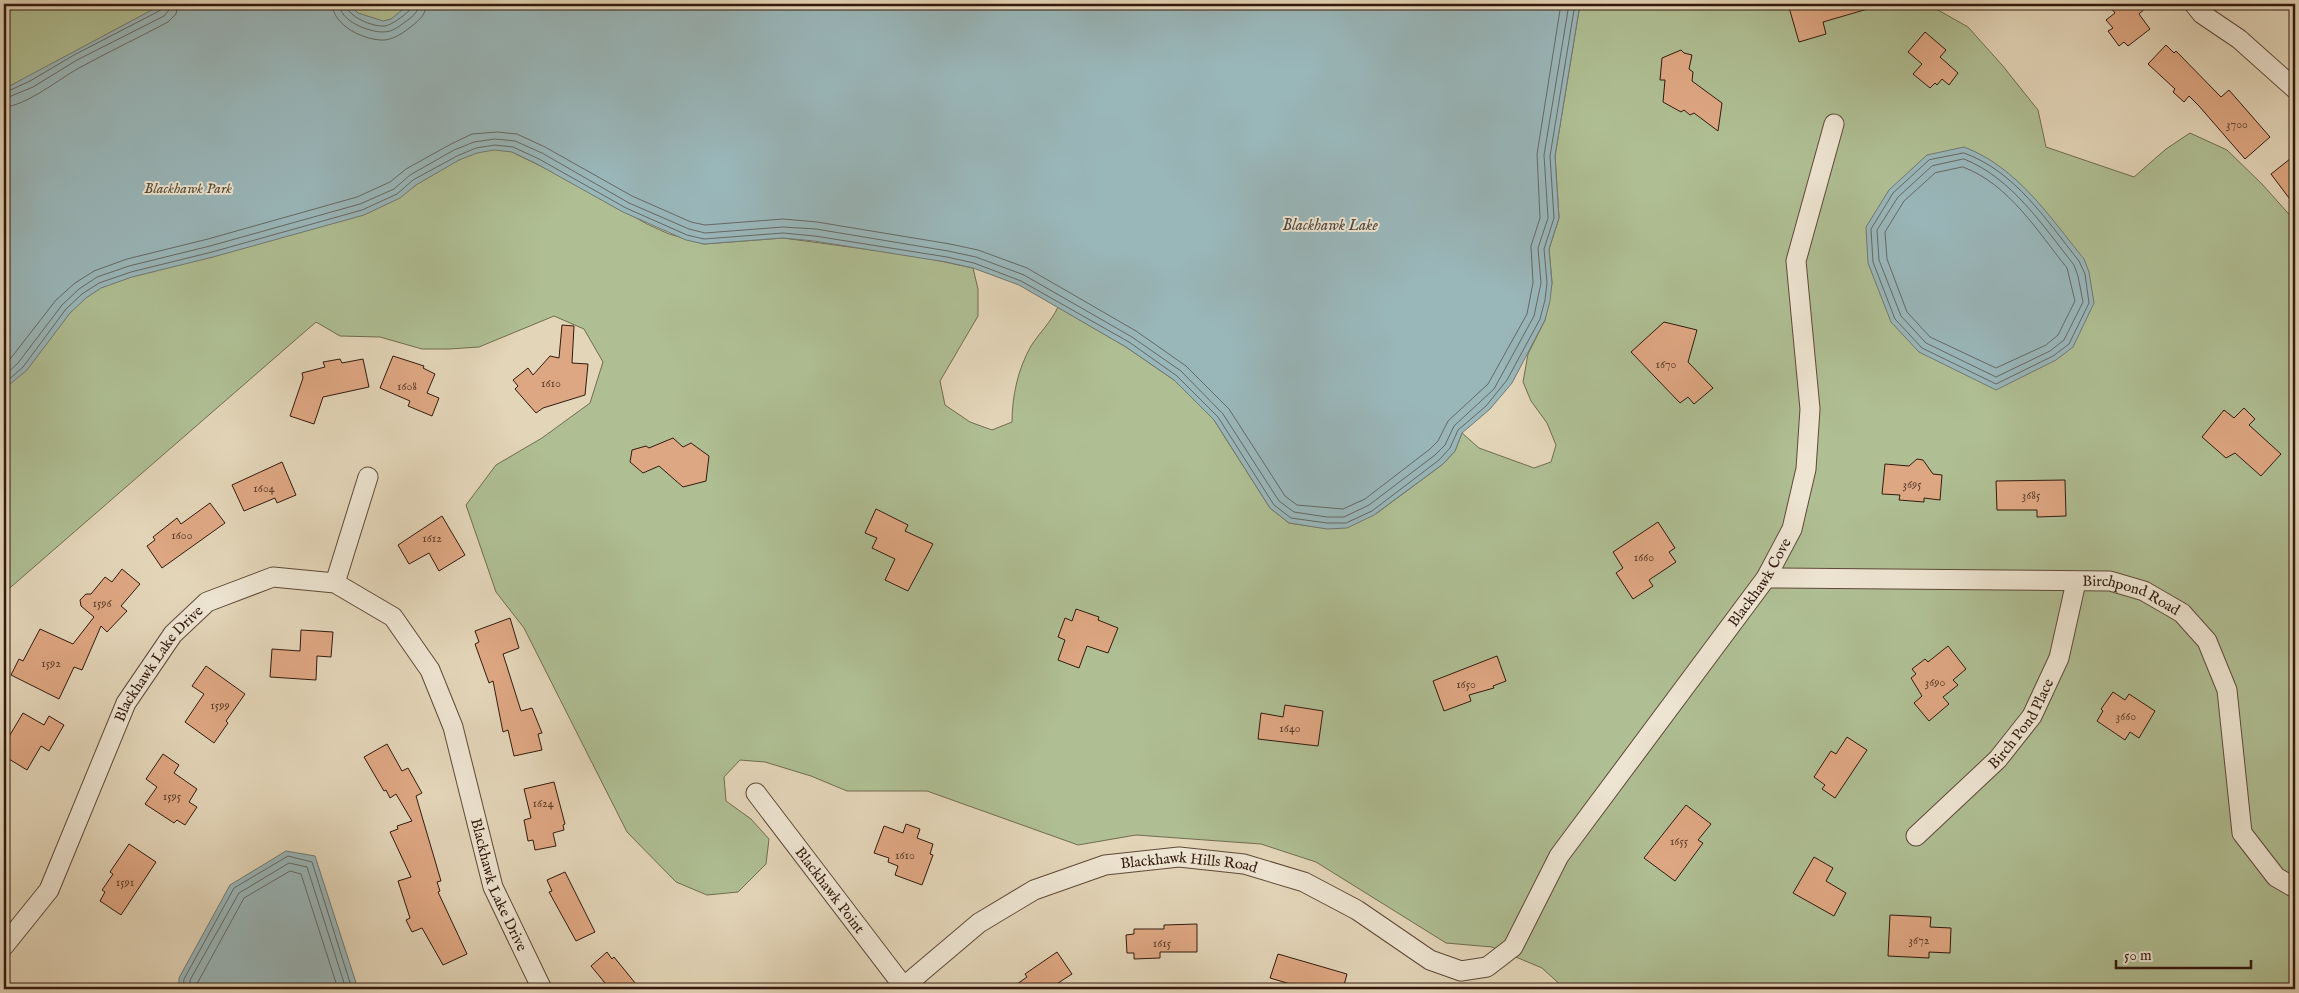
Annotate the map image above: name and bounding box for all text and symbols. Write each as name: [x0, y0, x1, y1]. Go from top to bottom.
house number: 3700: [2226, 117, 2248, 132]
park label: Blackhawk Park: [144, 179, 232, 198]
water label: Blackhawk Lake: [1282, 216, 1379, 236]
house number: 1670: [1655, 357, 1677, 372]
house number: 1610: [541, 376, 561, 391]
house number: 1608: [397, 379, 417, 394]
house number: 3695: [1902, 477, 1922, 492]
house number: 1604: [253, 481, 275, 496]
house number: 3685: [2022, 488, 2041, 503]
house number: 1600: [171, 528, 193, 543]
house number: 1612: [422, 531, 442, 546]
street label: Blackhawk Cove: [1724, 535, 1796, 631]
house number: 1660: [1634, 550, 1654, 565]
street label: Birchpond Road: [2082, 572, 2184, 620]
house number: 1596: [92, 596, 112, 611]
street label: Blackhawk Lake Drive: [110, 602, 207, 725]
house number: 1592: [41, 656, 61, 671]
house number: 3690: [1925, 675, 1945, 690]
street label: Birch Pond Place: [1984, 675, 2058, 773]
house number: 1650: [1456, 677, 1476, 692]
house number: 1599: [210, 698, 230, 713]
house number: 3660: [2116, 709, 2136, 724]
house number: 1640: [1279, 721, 1301, 736]
house number: 1595: [163, 789, 182, 804]
house number: 1624: [532, 796, 554, 811]
street label: Blackhawk Lake Drive: [466, 816, 531, 954]
house number: 1655: [1670, 834, 1689, 849]
street label: Blackhawk Point: [791, 843, 869, 937]
house number: 1610: [895, 848, 915, 863]
street label: Blackhawk Hills Road: [1119, 848, 1261, 878]
house number: 1591: [116, 875, 134, 890]
house number: 3672: [1909, 933, 1930, 948]
house number: 1615: [1153, 936, 1172, 951]
scale bar: [2116, 938, 2252, 970]
text: 50 m: [2124, 946, 2152, 965]

